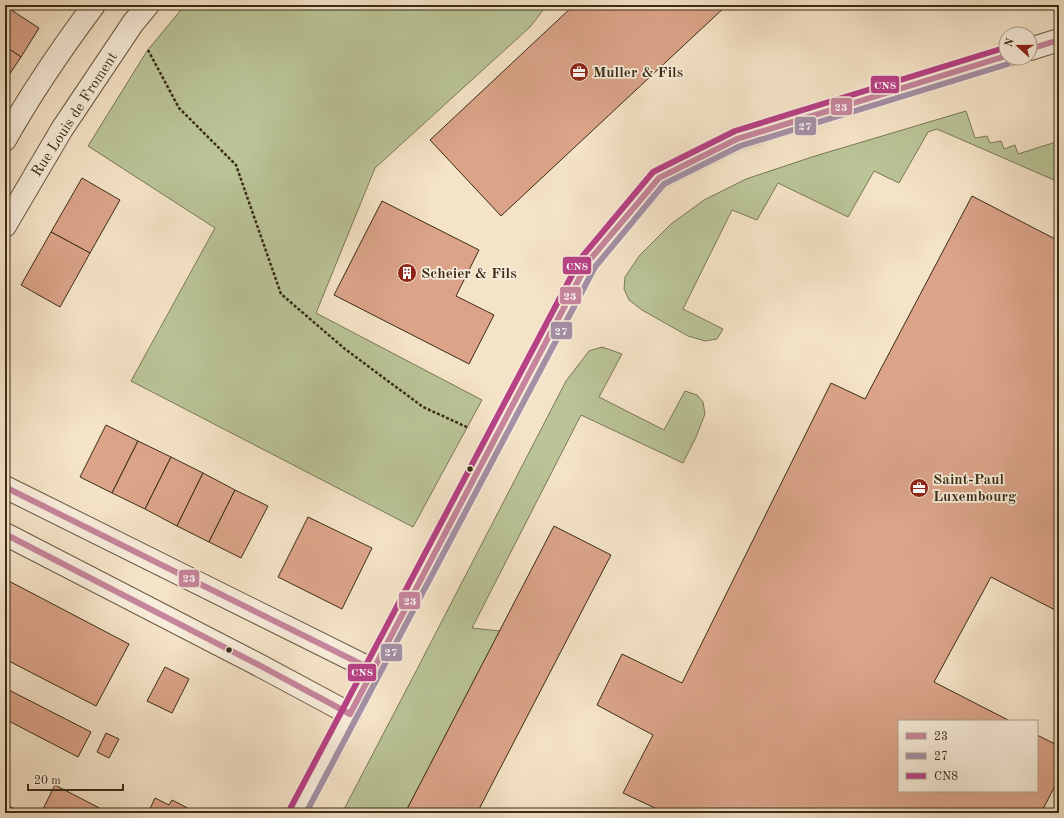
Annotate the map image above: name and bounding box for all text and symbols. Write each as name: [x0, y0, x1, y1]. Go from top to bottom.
north arrow: [998, 26, 1038, 66]
text: N: [1003, 37, 1017, 49]
street label: Rue Louis de Froment: [29, 50, 121, 180]
office icon: Muller & Fils: [568, 61, 590, 83]
place label: Muller & Fils: [593, 66, 683, 81]
line badge: CN8: [870, 75, 900, 94]
text: CN8: [874, 81, 896, 92]
line badge: 23: [830, 97, 853, 116]
text: 23: [835, 103, 847, 114]
line badge: 27: [794, 116, 817, 136]
text: 27: [799, 122, 811, 133]
line badge: CN8: [562, 256, 592, 275]
building icon: Scheier & Fils: [396, 262, 418, 284]
text: CN8: [566, 262, 588, 273]
place label: Scheier & Fils: [421, 267, 517, 282]
line badge: 23: [559, 286, 582, 305]
text: 23: [564, 292, 576, 303]
line badge: 27: [550, 321, 573, 340]
text: 27: [555, 327, 567, 338]
unlabelled marker: [465, 464, 475, 474]
place label: Saint-Paul Luxembourg: [933, 473, 1017, 505]
office icon: Saint-Paul Luxembourg: [908, 477, 930, 499]
line badge: 23: [178, 569, 200, 588]
text: 23: [183, 574, 195, 585]
line badge: 23: [398, 591, 421, 610]
text: 23: [404, 597, 416, 608]
line badge: 27: [380, 643, 403, 662]
unlabelled marker: [224, 645, 234, 655]
text: 27: [385, 648, 397, 659]
line badge: CN8: [347, 663, 377, 682]
text: CN8: [351, 668, 373, 679]
legend: [898, 720, 1038, 792]
text: 23: [934, 731, 948, 743]
text: 27: [934, 751, 948, 763]
scale bar: [28, 766, 123, 792]
text: CN8: [934, 771, 958, 783]
text: 20 m: [34, 775, 61, 787]

